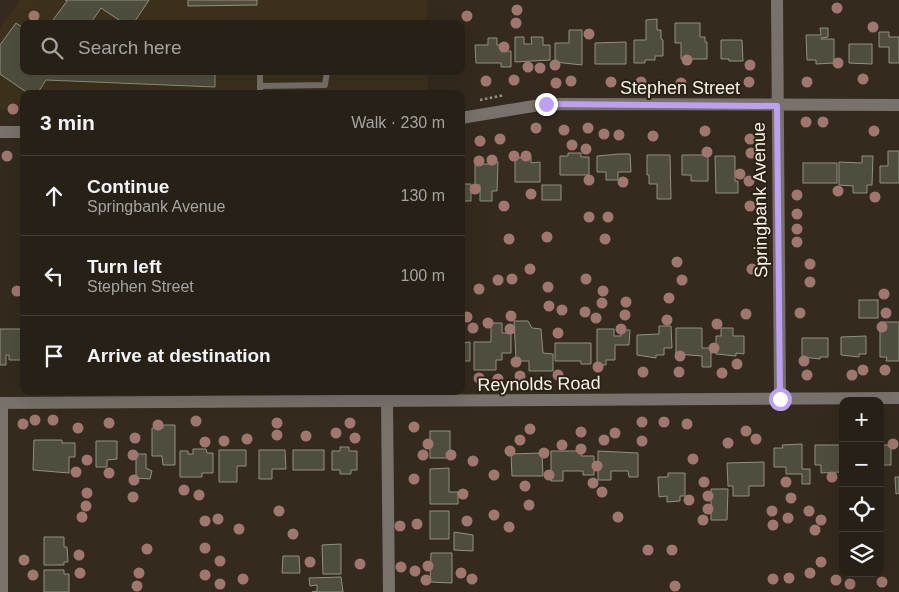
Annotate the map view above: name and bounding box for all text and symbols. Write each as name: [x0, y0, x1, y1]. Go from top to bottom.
search box: [20, 20, 465, 75]
icon: search: [38, 34, 66, 62]
text: Search here: [78, 37, 182, 58]
street label: Stephen Street: [620, 78, 740, 98]
route end: [535, 93, 558, 116]
text: 3 min: [40, 111, 95, 134]
text: Walk · 230 m: [351, 114, 445, 131]
street label: Springbank Avenue: [749, 122, 771, 278]
text: Continue: [87, 176, 169, 197]
icon: ahead: [40, 182, 68, 210]
text: 130 m: [401, 187, 445, 204]
text: Springbank Avenue: [87, 198, 225, 215]
text: Turn left: [87, 256, 162, 277]
icon: left: [40, 262, 68, 290]
text: 100 m: [401, 267, 445, 284]
text: Stephen Street: [87, 278, 194, 295]
icon: arrive: [40, 342, 68, 370]
text: Arrive at destination: [87, 345, 271, 366]
street label: Reynolds Road: [477, 373, 601, 395]
route start: [769, 388, 792, 411]
map controls: [839, 397, 884, 577]
button: +: [839, 397, 884, 442]
button: −: [839, 442, 884, 487]
button: locate: [839, 487, 884, 532]
button: layers: [839, 532, 884, 577]

